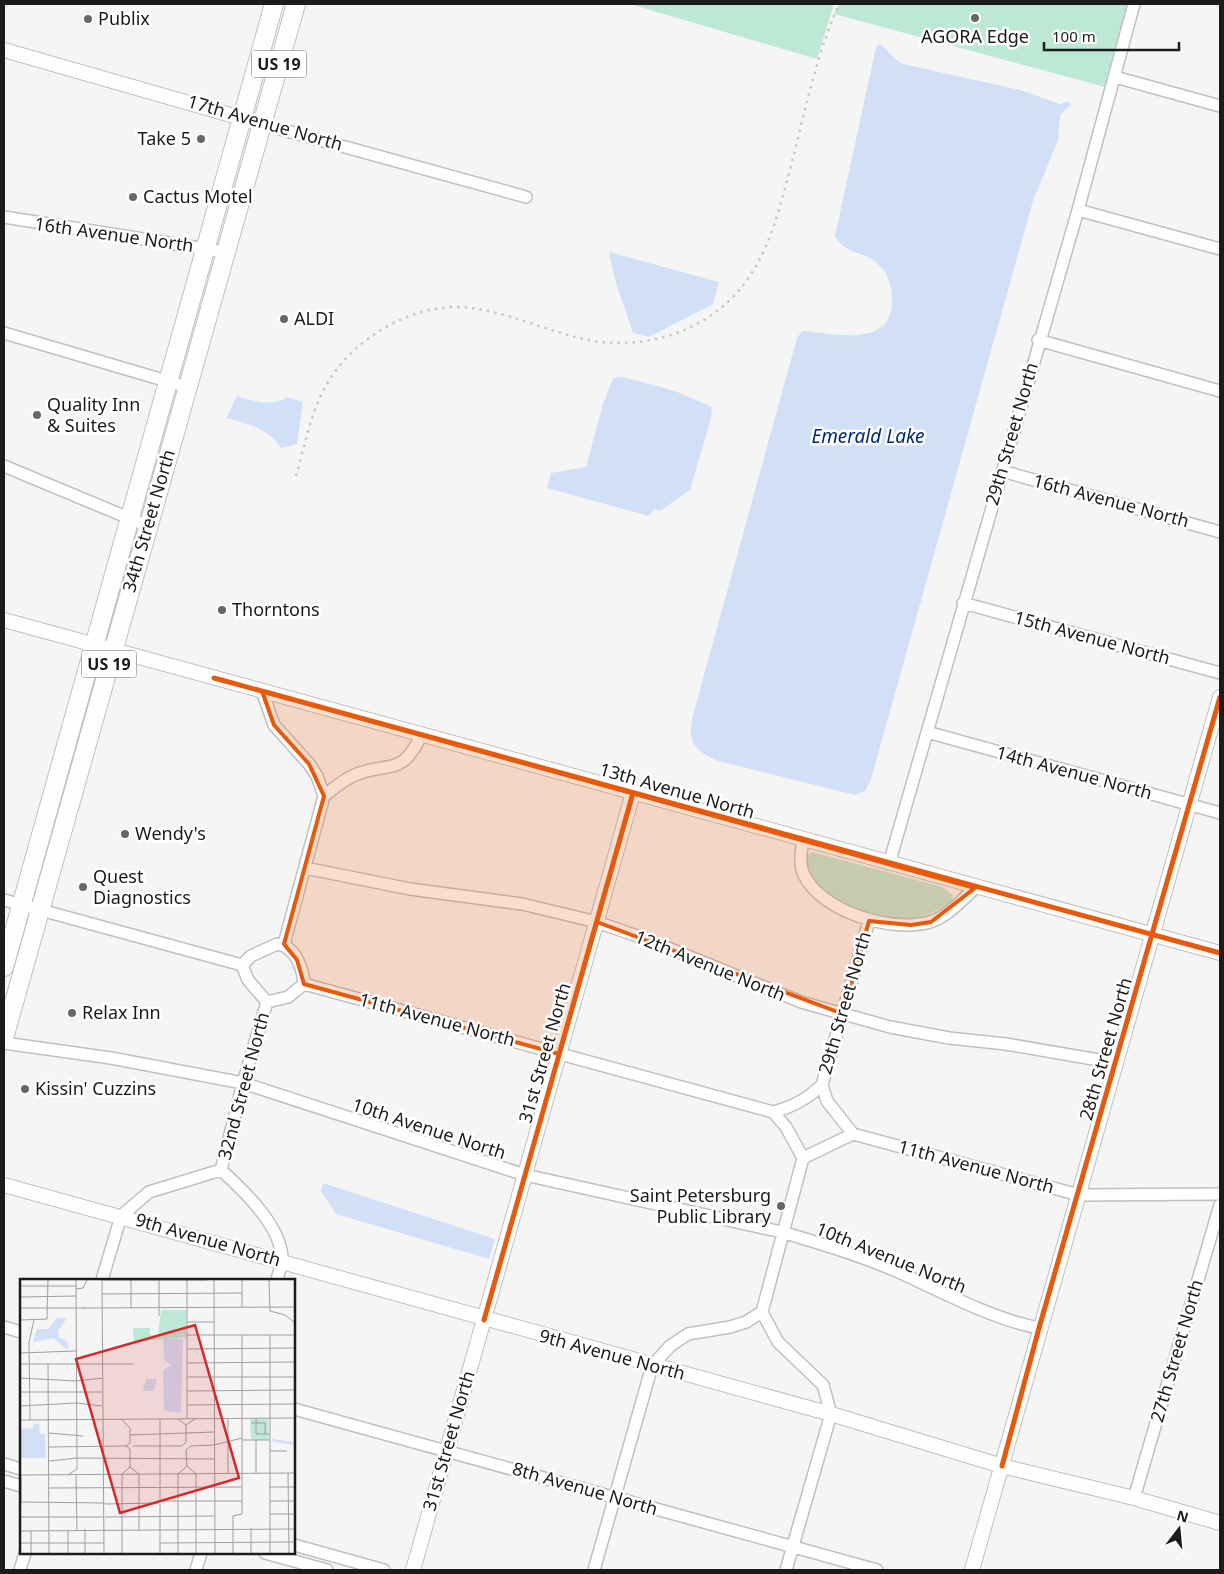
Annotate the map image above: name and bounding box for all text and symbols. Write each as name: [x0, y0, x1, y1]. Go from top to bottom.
place label: Publix: [98, 6, 150, 30]
marker: AGORA Edge: [969, 12, 981, 24]
marker: Publix: [82, 13, 94, 25]
scale bar: [1044, 20, 1179, 52]
place label: AGORA Edge: [921, 24, 1029, 48]
text: 100 m: [1052, 26, 1096, 46]
road number: US 19: [252, 51, 306, 78]
street label: 17th Avenue North: [185, 88, 346, 156]
place label: Take 5: [138, 126, 191, 150]
marker: Take 5: [195, 133, 207, 145]
place label: Cactus Motel: [143, 184, 253, 208]
marker: Cactus Motel: [127, 191, 139, 203]
street label: 16th Avenue North: [33, 211, 195, 257]
place label: ALDI: [294, 306, 334, 330]
marker: ALDI: [278, 313, 290, 325]
street label: 29th Street North: [979, 360, 1043, 508]
place label: Quality Inn & Suites: [47, 392, 140, 437]
marker: Quality Inn & Suites: [31, 409, 43, 421]
water label: Emerald Lake: [811, 423, 925, 449]
street label: 34th Street North: [116, 447, 180, 595]
street label: 16th Avenue North: [1031, 468, 1192, 532]
place label: Thorntons: [232, 597, 320, 621]
marker: Thorntons: [216, 604, 228, 616]
street label: 15th Avenue North: [1012, 605, 1173, 669]
road number: US 19: [82, 651, 136, 678]
street label: 14th Avenue North: [994, 740, 1155, 804]
street label: 13th Avenue North: [597, 756, 758, 824]
place label: Wendy's: [135, 821, 206, 845]
marker: Wendy's: [119, 828, 131, 840]
place label: Quest Diagnostics: [93, 864, 191, 909]
marker: Quest Diagnostics: [77, 881, 89, 893]
street label: 12th Avenue North: [632, 924, 789, 1006]
street label: 29th Street North: [812, 929, 876, 1077]
street label: 28th Street North: [1073, 975, 1137, 1123]
street label: 31st Street North: [513, 980, 576, 1126]
street label: 11th Avenue North: [357, 987, 518, 1051]
place label: Relax Inn: [82, 1000, 161, 1024]
marker: Relax Inn: [66, 1007, 78, 1019]
street label: 32nd Street North: [212, 1009, 274, 1162]
place label: Kissin' Cuzzins: [35, 1076, 156, 1100]
marker: Kissin' Cuzzins: [19, 1083, 31, 1095]
street label: 10th Avenue North: [349, 1092, 509, 1164]
street label: 11th Avenue North: [896, 1134, 1057, 1198]
place label: Saint Petersburg Public Library: [630, 1183, 772, 1228]
marker: Saint Petersburg Public Library: [775, 1200, 787, 1212]
street label: 9th Avenue North: [133, 1207, 284, 1271]
street label: 10th Avenue North: [813, 1216, 970, 1298]
street label: 27th Street North: [1144, 1277, 1208, 1425]
inset map: [20, 1279, 295, 1554]
street label: 9th Avenue North: [537, 1323, 688, 1385]
street label: 31st Street North: [417, 1368, 480, 1514]
street label: 8th Avenue North: [510, 1456, 661, 1520]
north arrow: [1154, 1504, 1204, 1554]
text: N: [1175, 1505, 1191, 1527]

